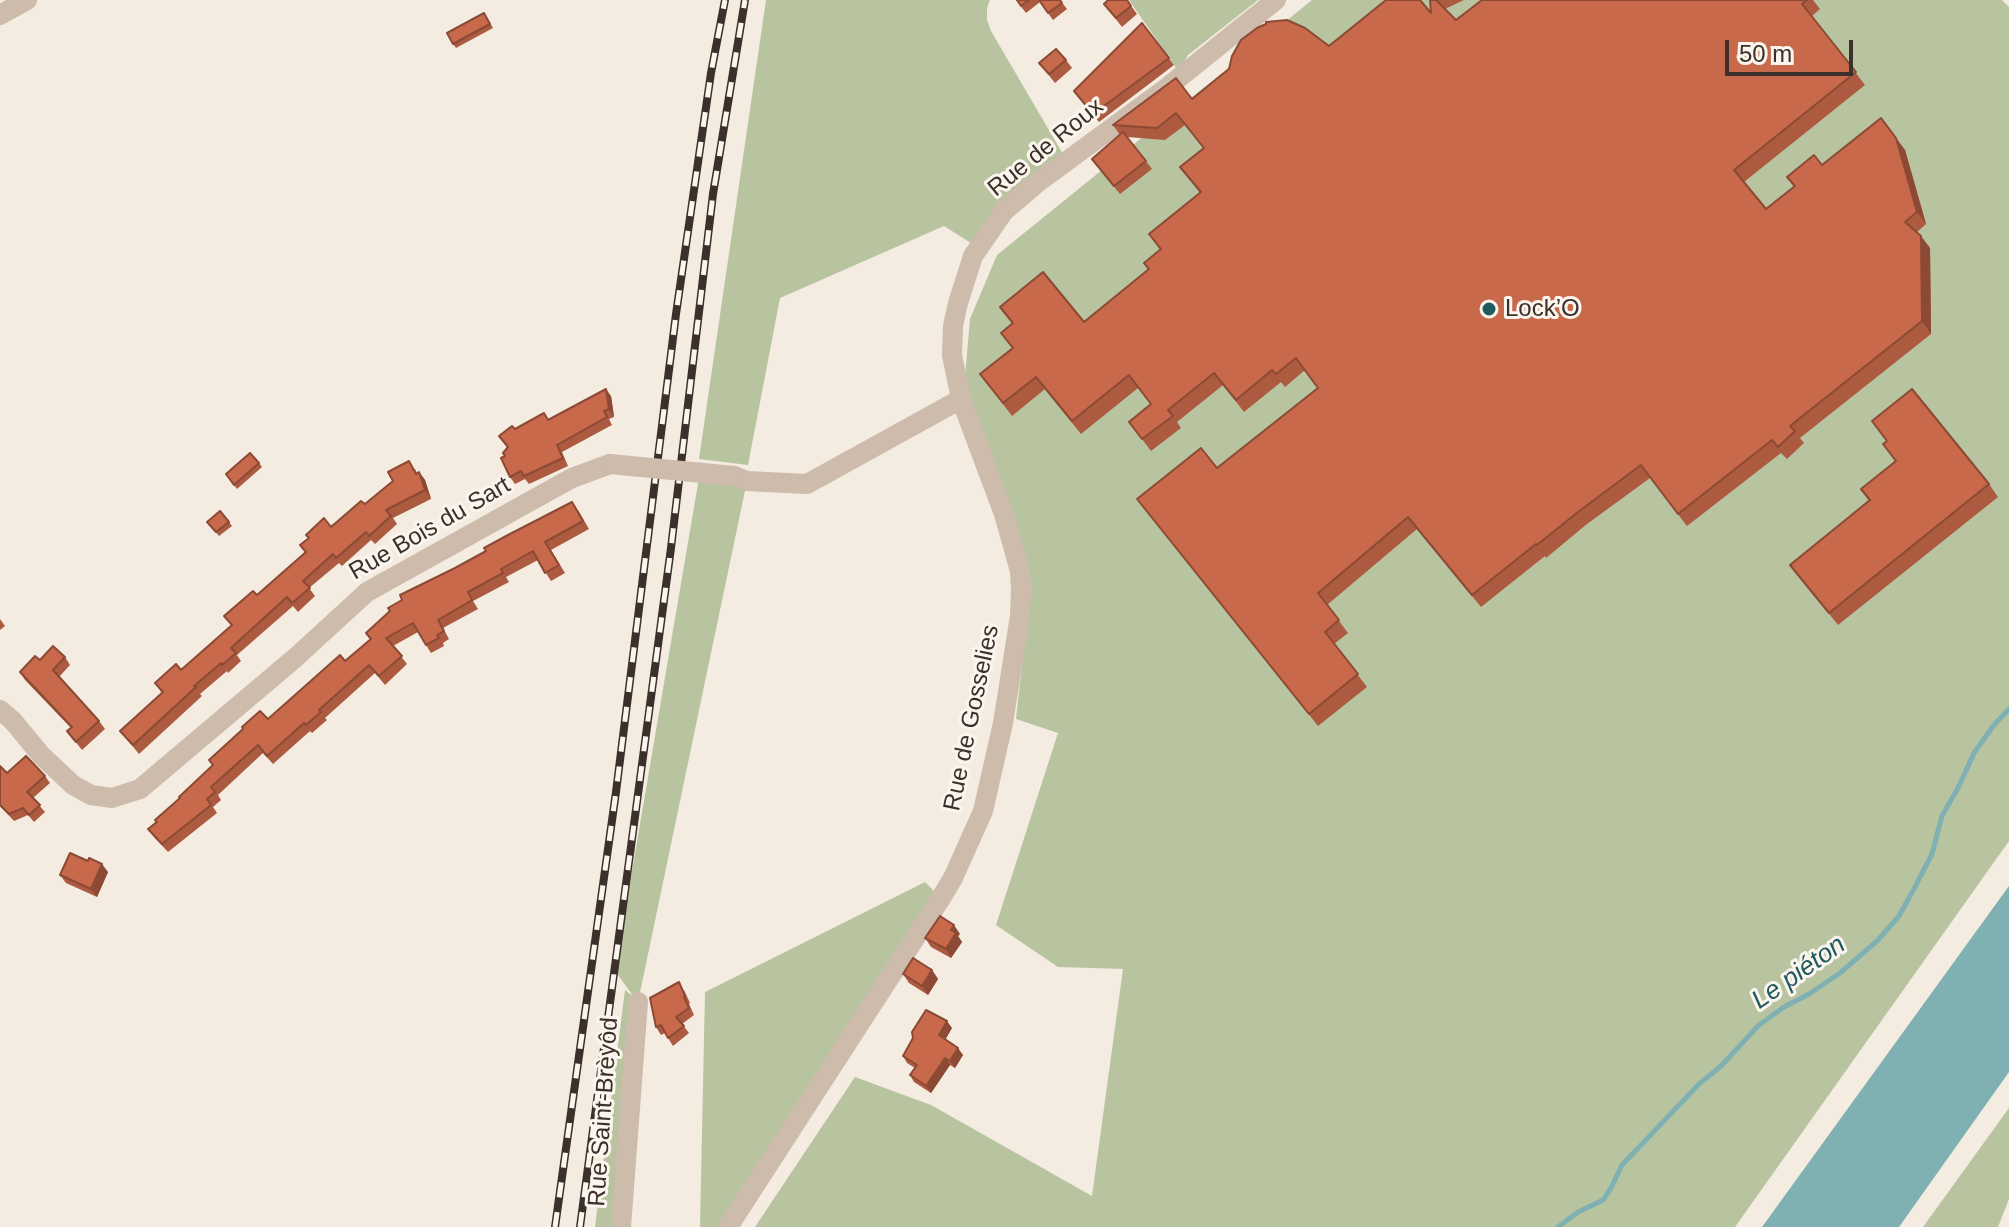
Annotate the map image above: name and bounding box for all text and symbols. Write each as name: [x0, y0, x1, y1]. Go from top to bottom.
scale bar: [1729, 24, 1857, 74]
text: 50 m: [1739, 40, 1792, 67]
street label: Rue de Roux: [983, 93, 1109, 203]
place label: Lock’O: [1505, 295, 1580, 323]
marker: Lock’O: [1480, 300, 1498, 318]
street label: Rue Bois du Sart: [344, 471, 516, 587]
street label: Rue de Gosselies: [938, 622, 1006, 814]
water label: Le piéton: [1746, 930, 1852, 1016]
street label: Rue Saint-Brèyôd: [583, 1017, 625, 1207]

